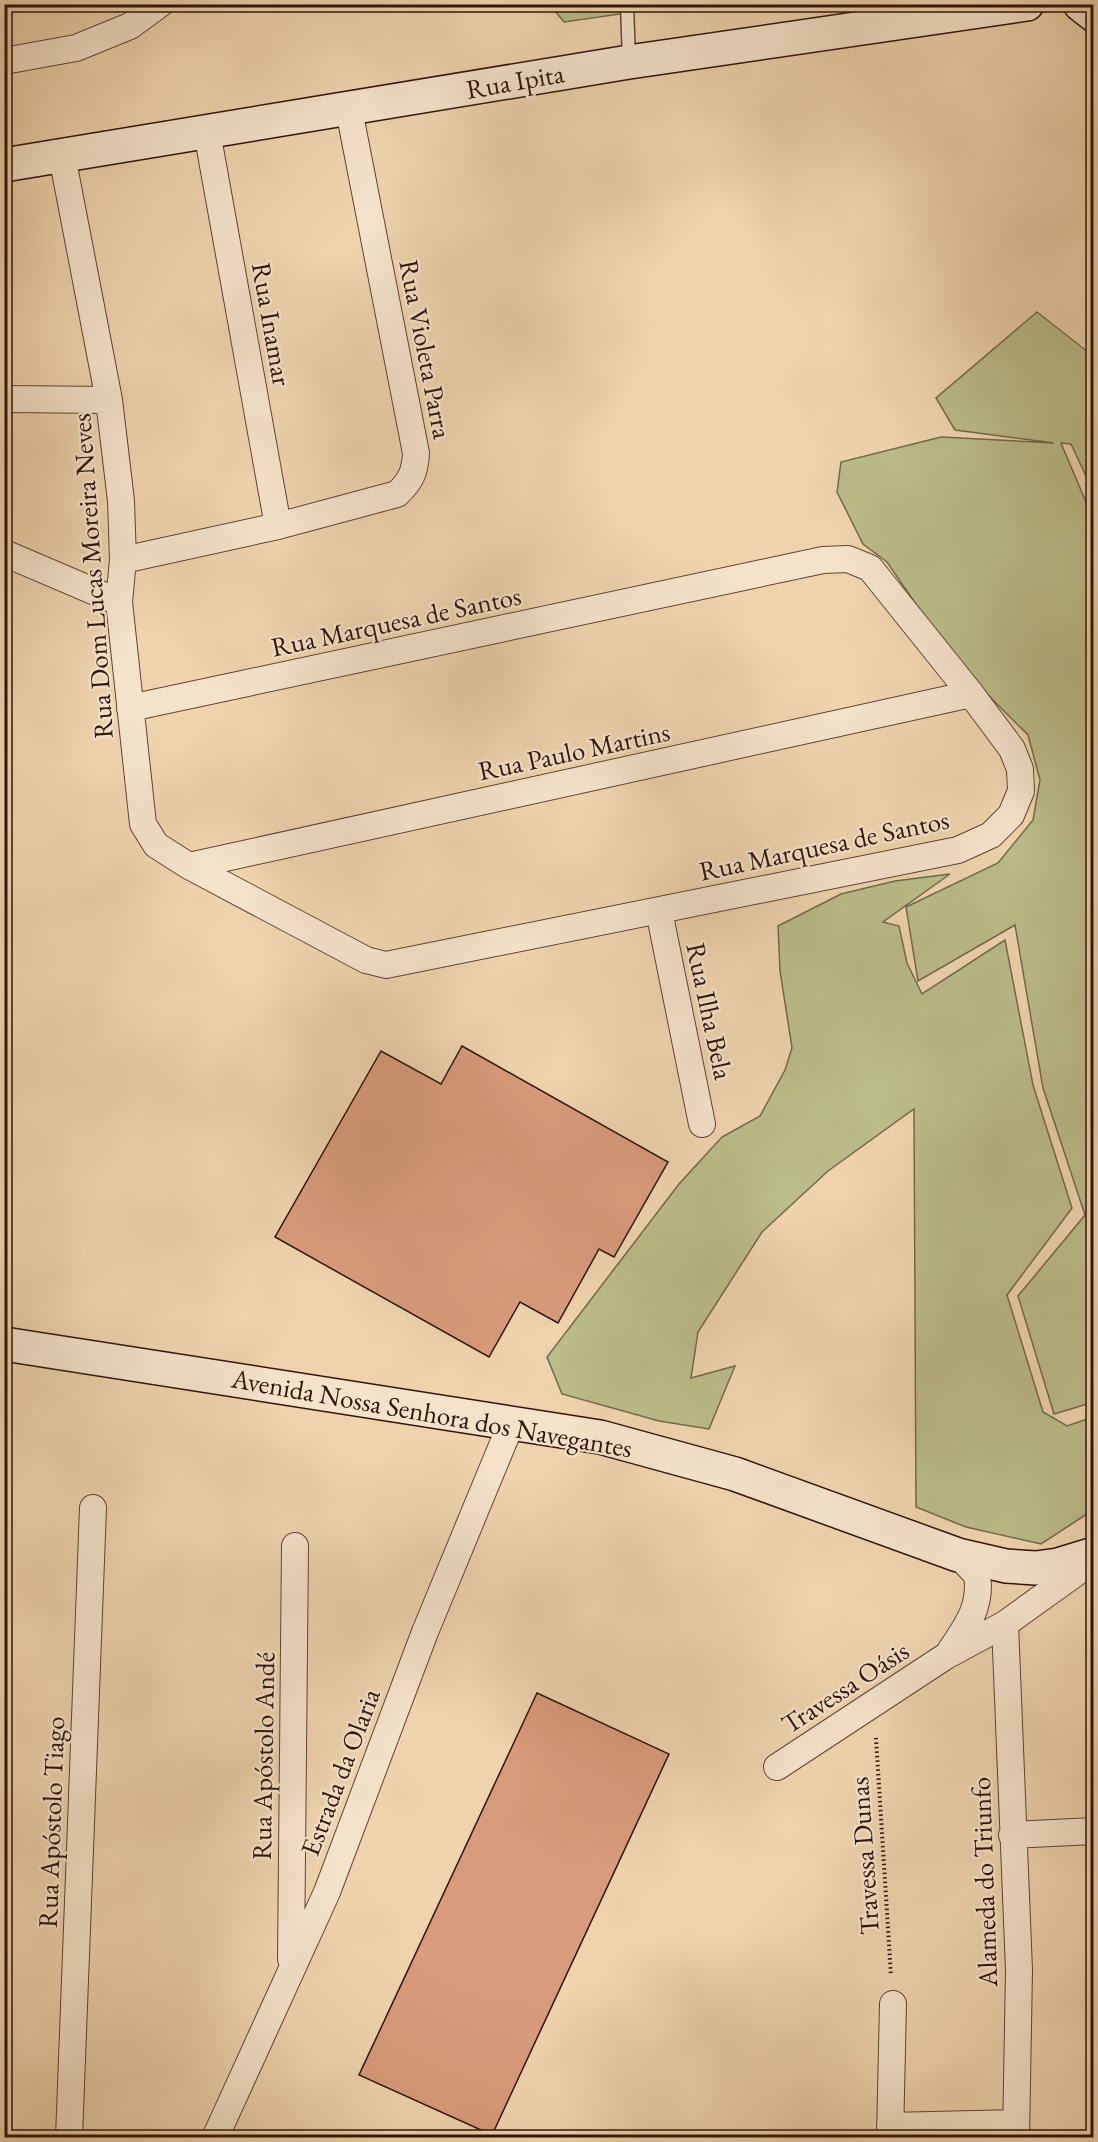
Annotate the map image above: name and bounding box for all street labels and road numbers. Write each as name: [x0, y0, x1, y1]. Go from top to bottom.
street label: Rua Ipita: [463, 55, 567, 107]
street label: Rua Violeta Parra: [391, 257, 461, 442]
street label: Rua Inamar: [244, 260, 300, 388]
street label: Rua Dom Lucas Moreira Neves: [63, 412, 121, 740]
street label: Rua Marquesa de Santos: [268, 577, 524, 665]
street label: Rua Paulo Martins: [475, 714, 673, 788]
street label: Rua Marquesa de Santos: [696, 801, 952, 889]
street label: Rua Ilha Bela: [678, 939, 742, 1083]
street label: Avenida Nossa Senhora dos Navegantes: [228, 1360, 635, 1466]
street label: Travessa Oásis: [775, 1633, 915, 1741]
street label: Rua Apóstolo Andé: [244, 1652, 282, 1860]
street label: Estrada da Olaria: [292, 1683, 388, 1860]
street label: Rua Apóstolo Tiago: [30, 1716, 72, 1928]
street label: Travessa Dunas: [841, 1776, 887, 1936]
street label: Alameda do Triunfo: [963, 1776, 1005, 1989]

